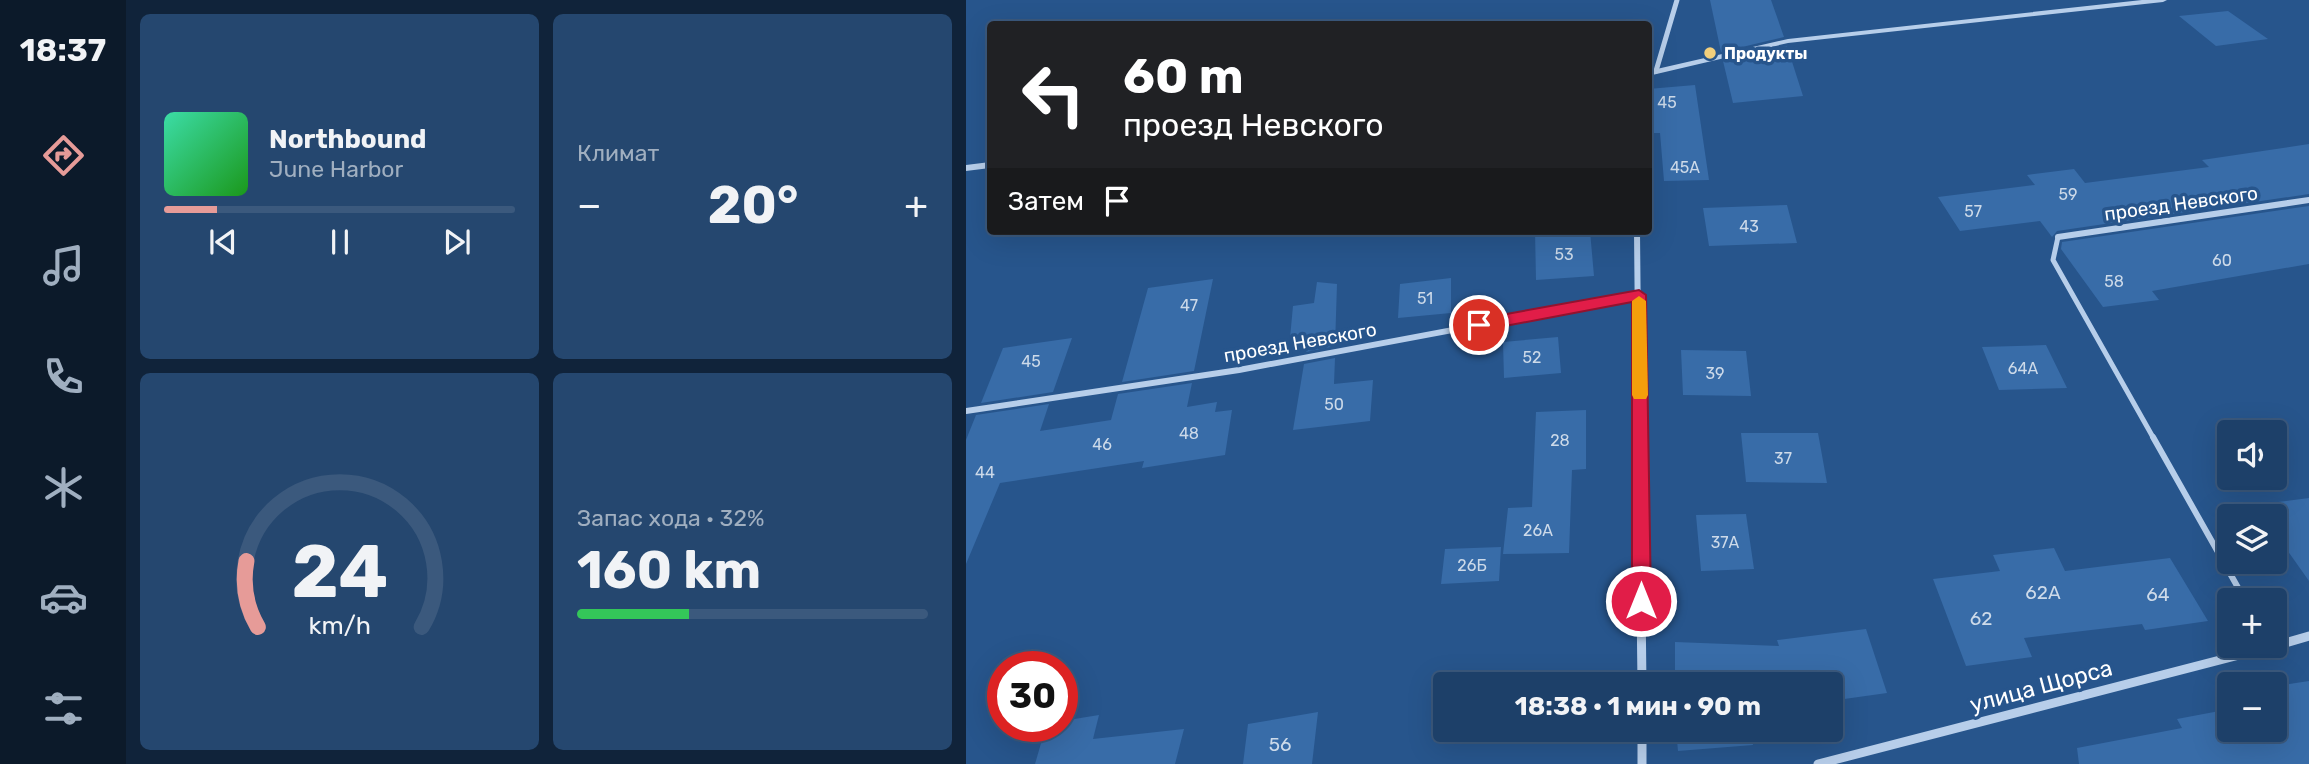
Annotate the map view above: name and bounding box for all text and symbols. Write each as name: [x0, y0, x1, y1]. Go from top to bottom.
text: 18:37: [20, 31, 106, 69]
place label: Продукты: [1724, 44, 1807, 63]
marker: Продукты: [1702, 45, 1718, 61]
text: 60 m: [1123, 47, 1244, 105]
icon: left: [1008, 49, 1099, 140]
house number: 45: [1657, 93, 1677, 112]
text: проезд Невского: [1123, 106, 1384, 144]
text: Northbound: [269, 124, 427, 155]
icon: directions: [39, 131, 88, 180]
text: Климат: [577, 139, 659, 167]
text: June Harbor: [269, 155, 403, 183]
house number: 45А: [1670, 158, 1700, 177]
text: 20°: [708, 174, 798, 236]
street label: проезд Невского: [2103, 181, 2259, 226]
text: −: [577, 182, 602, 228]
text: +: [904, 182, 928, 228]
icon: arrive: [1098, 182, 1136, 220]
house number: 59: [2059, 185, 2078, 204]
text: Затем: [1008, 186, 1084, 217]
house number: 57: [1964, 202, 1982, 221]
house number: 43: [1739, 217, 1759, 236]
icon: previous: [204, 223, 242, 261]
icon: pause: [321, 223, 359, 261]
icon: next: [438, 223, 476, 261]
icon: music: [39, 241, 88, 290]
house number: 53: [1554, 245, 1574, 264]
house number: 60: [2212, 251, 2232, 270]
house number: 58: [2104, 272, 2124, 291]
house number: 51: [1417, 289, 1433, 308]
pin: [1449, 295, 1509, 355]
house number: 47: [1180, 296, 1198, 315]
icon: arrive: [1460, 306, 1498, 344]
street label: проезд Невского: [1222, 318, 1378, 367]
house number: 52: [1523, 348, 1541, 367]
icon: phone: [39, 352, 88, 401]
house number: 45: [1021, 352, 1041, 371]
house number: 64А: [2008, 359, 2038, 378]
house number: 39: [1705, 364, 1725, 383]
house number: 50: [1324, 395, 1344, 414]
map controls: [2217, 420, 2287, 742]
button: sound: [2217, 420, 2287, 490]
house number: 48: [1179, 424, 1199, 443]
house number: 28: [1550, 431, 1570, 450]
house number: 46: [1092, 435, 1112, 454]
house number: 37: [1774, 449, 1792, 468]
icon: climate: [39, 463, 88, 512]
house number: 44: [975, 463, 995, 482]
text: Запас хода · 32%: [577, 504, 764, 532]
button: layers: [2217, 504, 2287, 574]
house number: 26А: [1523, 521, 1553, 540]
text: 24: [291, 530, 388, 616]
house number: 37А: [1711, 533, 1740, 552]
text: 160 km: [577, 539, 761, 601]
house number: 26Б: [1457, 556, 1487, 575]
position arrow: [1604, 564, 1678, 638]
icon: car: [39, 573, 88, 622]
house number: 62А: [2025, 581, 2061, 604]
house number: 64: [2146, 583, 2170, 606]
button: +: [2217, 588, 2287, 658]
house number: 62: [1970, 607, 1992, 630]
text: km/h: [308, 611, 371, 640]
speed limit sign: 30: [987, 651, 1078, 742]
street label: улица Щорса: [1967, 654, 2115, 718]
button: −: [2217, 672, 2287, 742]
icon: filters: [39, 684, 88, 733]
text: 18:38 · 1 мин · 90 m: [1515, 691, 1761, 722]
house number: 56: [1269, 733, 1291, 756]

